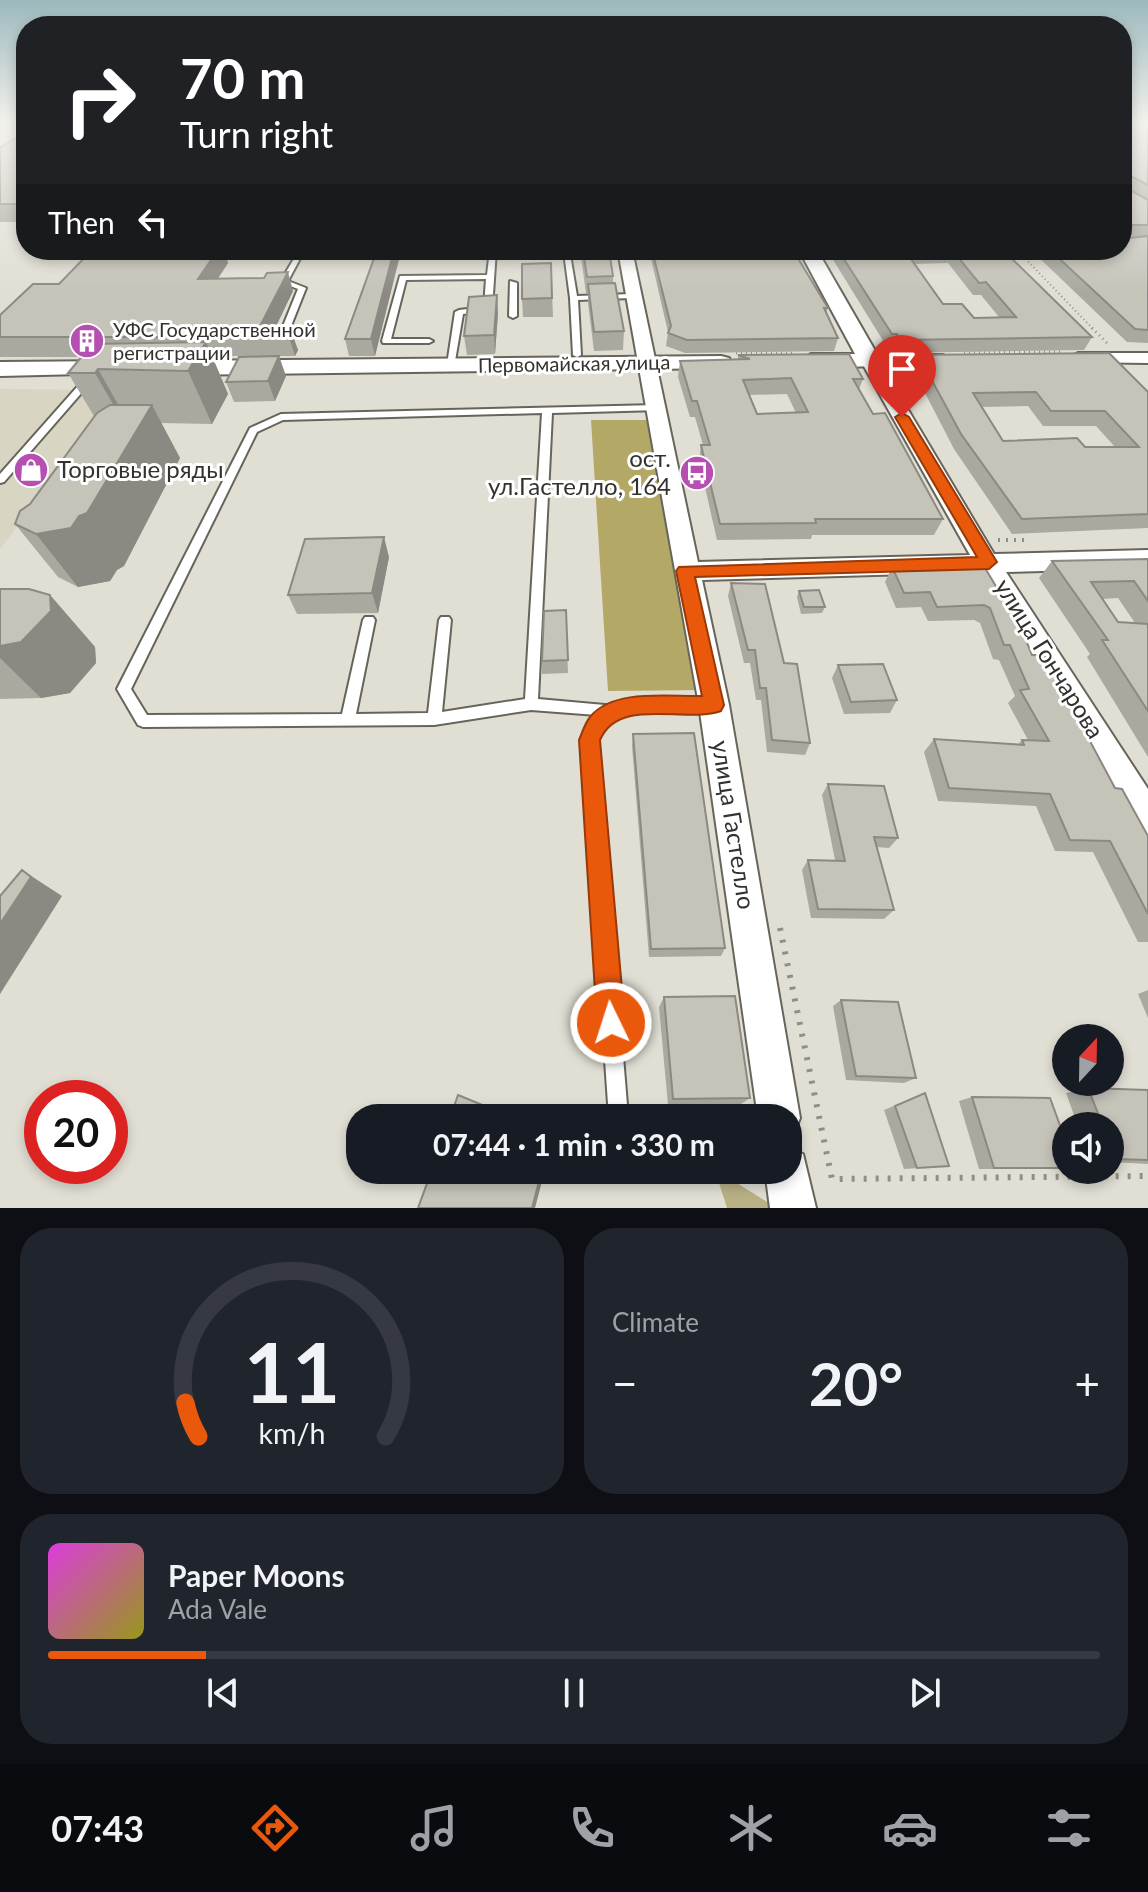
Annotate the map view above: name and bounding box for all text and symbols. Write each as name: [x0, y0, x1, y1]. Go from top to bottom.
text: 70 m: [180, 44, 305, 111]
icon: right: [48, 48, 152, 152]
text: Turn right: [180, 112, 333, 156]
icon: left: [131, 200, 175, 244]
text: Then: [48, 204, 115, 240]
place label: УФС Государственной регистрации: [113, 317, 316, 364]
building icon: УФС Государственной регистрации: [68, 322, 106, 360]
pin: [868, 335, 936, 417]
icon: arrive: [880, 347, 924, 391]
street label: Первомайская улица: [478, 349, 670, 377]
place label: ост. ул.Гастелло, 164: [488, 443, 671, 500]
shop icon: Торговые ряды: [12, 451, 50, 489]
place label: Торговые ряды: [57, 454, 224, 483]
bus stop icon: ост. ул.Гастелло, 164: [678, 454, 716, 492]
street label: улица Гончарова: [990, 573, 1111, 743]
street label: улица Гастелло: [707, 738, 762, 911]
position arrow: [569, 981, 653, 1065]
north arrow: [1052, 1024, 1124, 1096]
map controls: [1052, 1024, 1124, 1184]
speed limit sign: 20: [24, 1080, 128, 1184]
button: sound: [1052, 1112, 1124, 1184]
text: 07:44 · 1 min · 330 m: [433, 1126, 715, 1162]
text: Climate: [612, 1306, 699, 1338]
text: 11: [244, 1321, 340, 1421]
text: 20°: [809, 1347, 903, 1419]
text: −: [612, 1357, 638, 1409]
text: +: [1074, 1357, 1100, 1409]
text: km/h: [259, 1416, 325, 1450]
text: Paper Moons: [168, 1557, 345, 1593]
text: Ada Vale: [168, 1593, 267, 1625]
icon: previous: [201, 1671, 245, 1715]
icon: pause: [552, 1671, 596, 1715]
icon: next: [903, 1671, 947, 1715]
icon: directions: [247, 1800, 303, 1856]
icon: music: [406, 1800, 462, 1856]
icon: phone: [564, 1800, 620, 1856]
icon: climate: [723, 1800, 779, 1856]
icon: car: [882, 1800, 938, 1856]
icon: filters: [1041, 1800, 1097, 1856]
text: 07:43: [51, 1806, 144, 1850]

